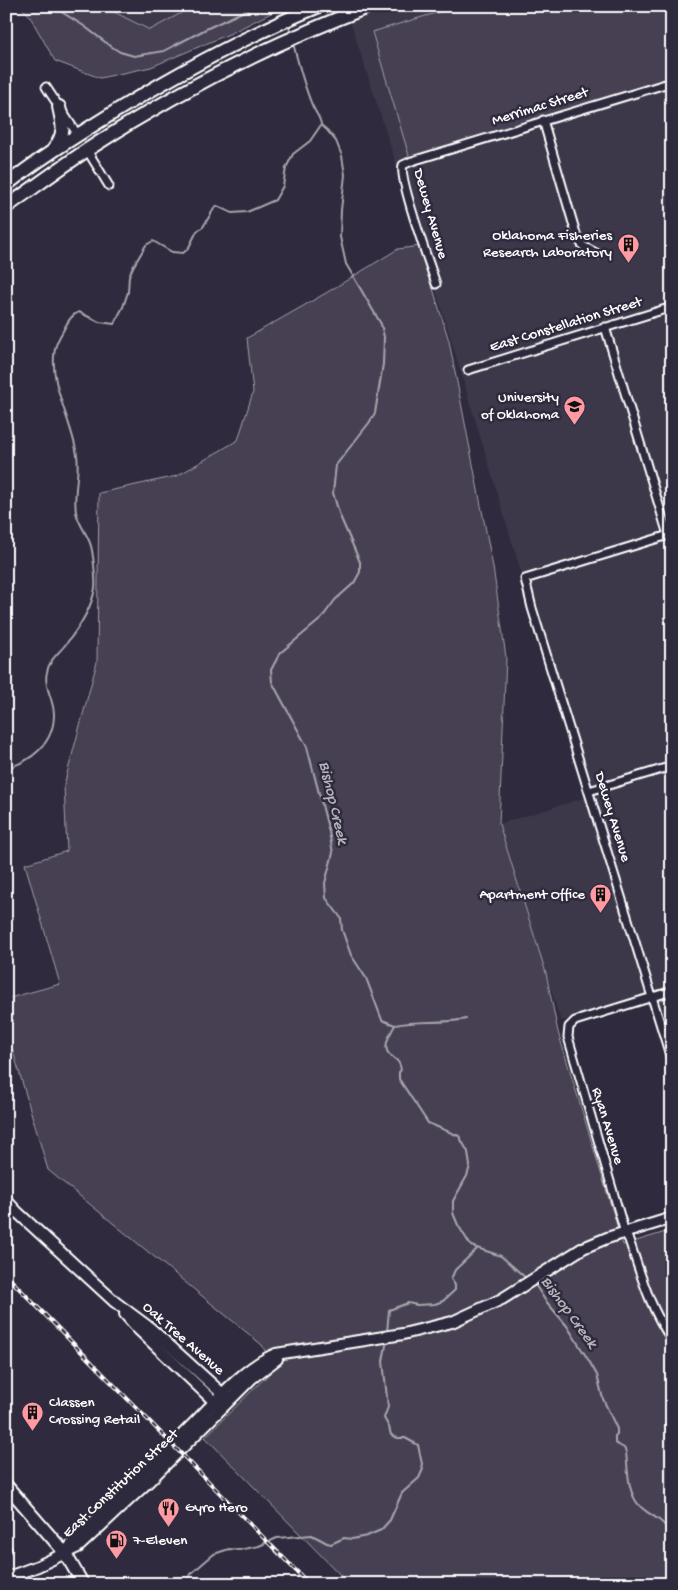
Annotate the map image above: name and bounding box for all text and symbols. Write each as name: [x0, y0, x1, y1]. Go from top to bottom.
street label: Merrimac Street: [490, 83, 592, 130]
street label: Dewey Avenue: [408, 166, 452, 261]
place label: Oklahoma Fisheries Research Laboratory: [483, 227, 613, 262]
building icon: Oklahoma Fisheries Research Laboratory: [616, 233, 640, 264]
street label: East Constellation Street: [488, 293, 646, 357]
place label: University of Oklahoma: [481, 389, 560, 424]
school or university icon: University of Oklahoma: [563, 395, 587, 426]
water label: Bishop Creek: [313, 760, 351, 848]
street label: Dewey Avenue: [590, 769, 634, 864]
building icon: Apartment Office: [589, 883, 613, 914]
place label: Apartment Office: [480, 886, 585, 904]
street label: Ryan Avenue: [587, 1085, 627, 1167]
water label: Bishop Creek: [536, 1273, 601, 1354]
street label: Oak Tree Avenue: [138, 1298, 228, 1380]
place label: Classen Crossing Retail: [49, 1394, 140, 1429]
building icon: Classen Crossing Retail: [21, 1400, 45, 1431]
street label: East Constitution Street: [59, 1424, 184, 1542]
restaurant icon: Gyro Hero: [157, 1496, 181, 1527]
place label: Gyro Hero: [185, 1499, 248, 1517]
fuel station icon: 7-Eleven: [105, 1529, 129, 1560]
place label: 7-Eleven: [132, 1532, 187, 1550]

